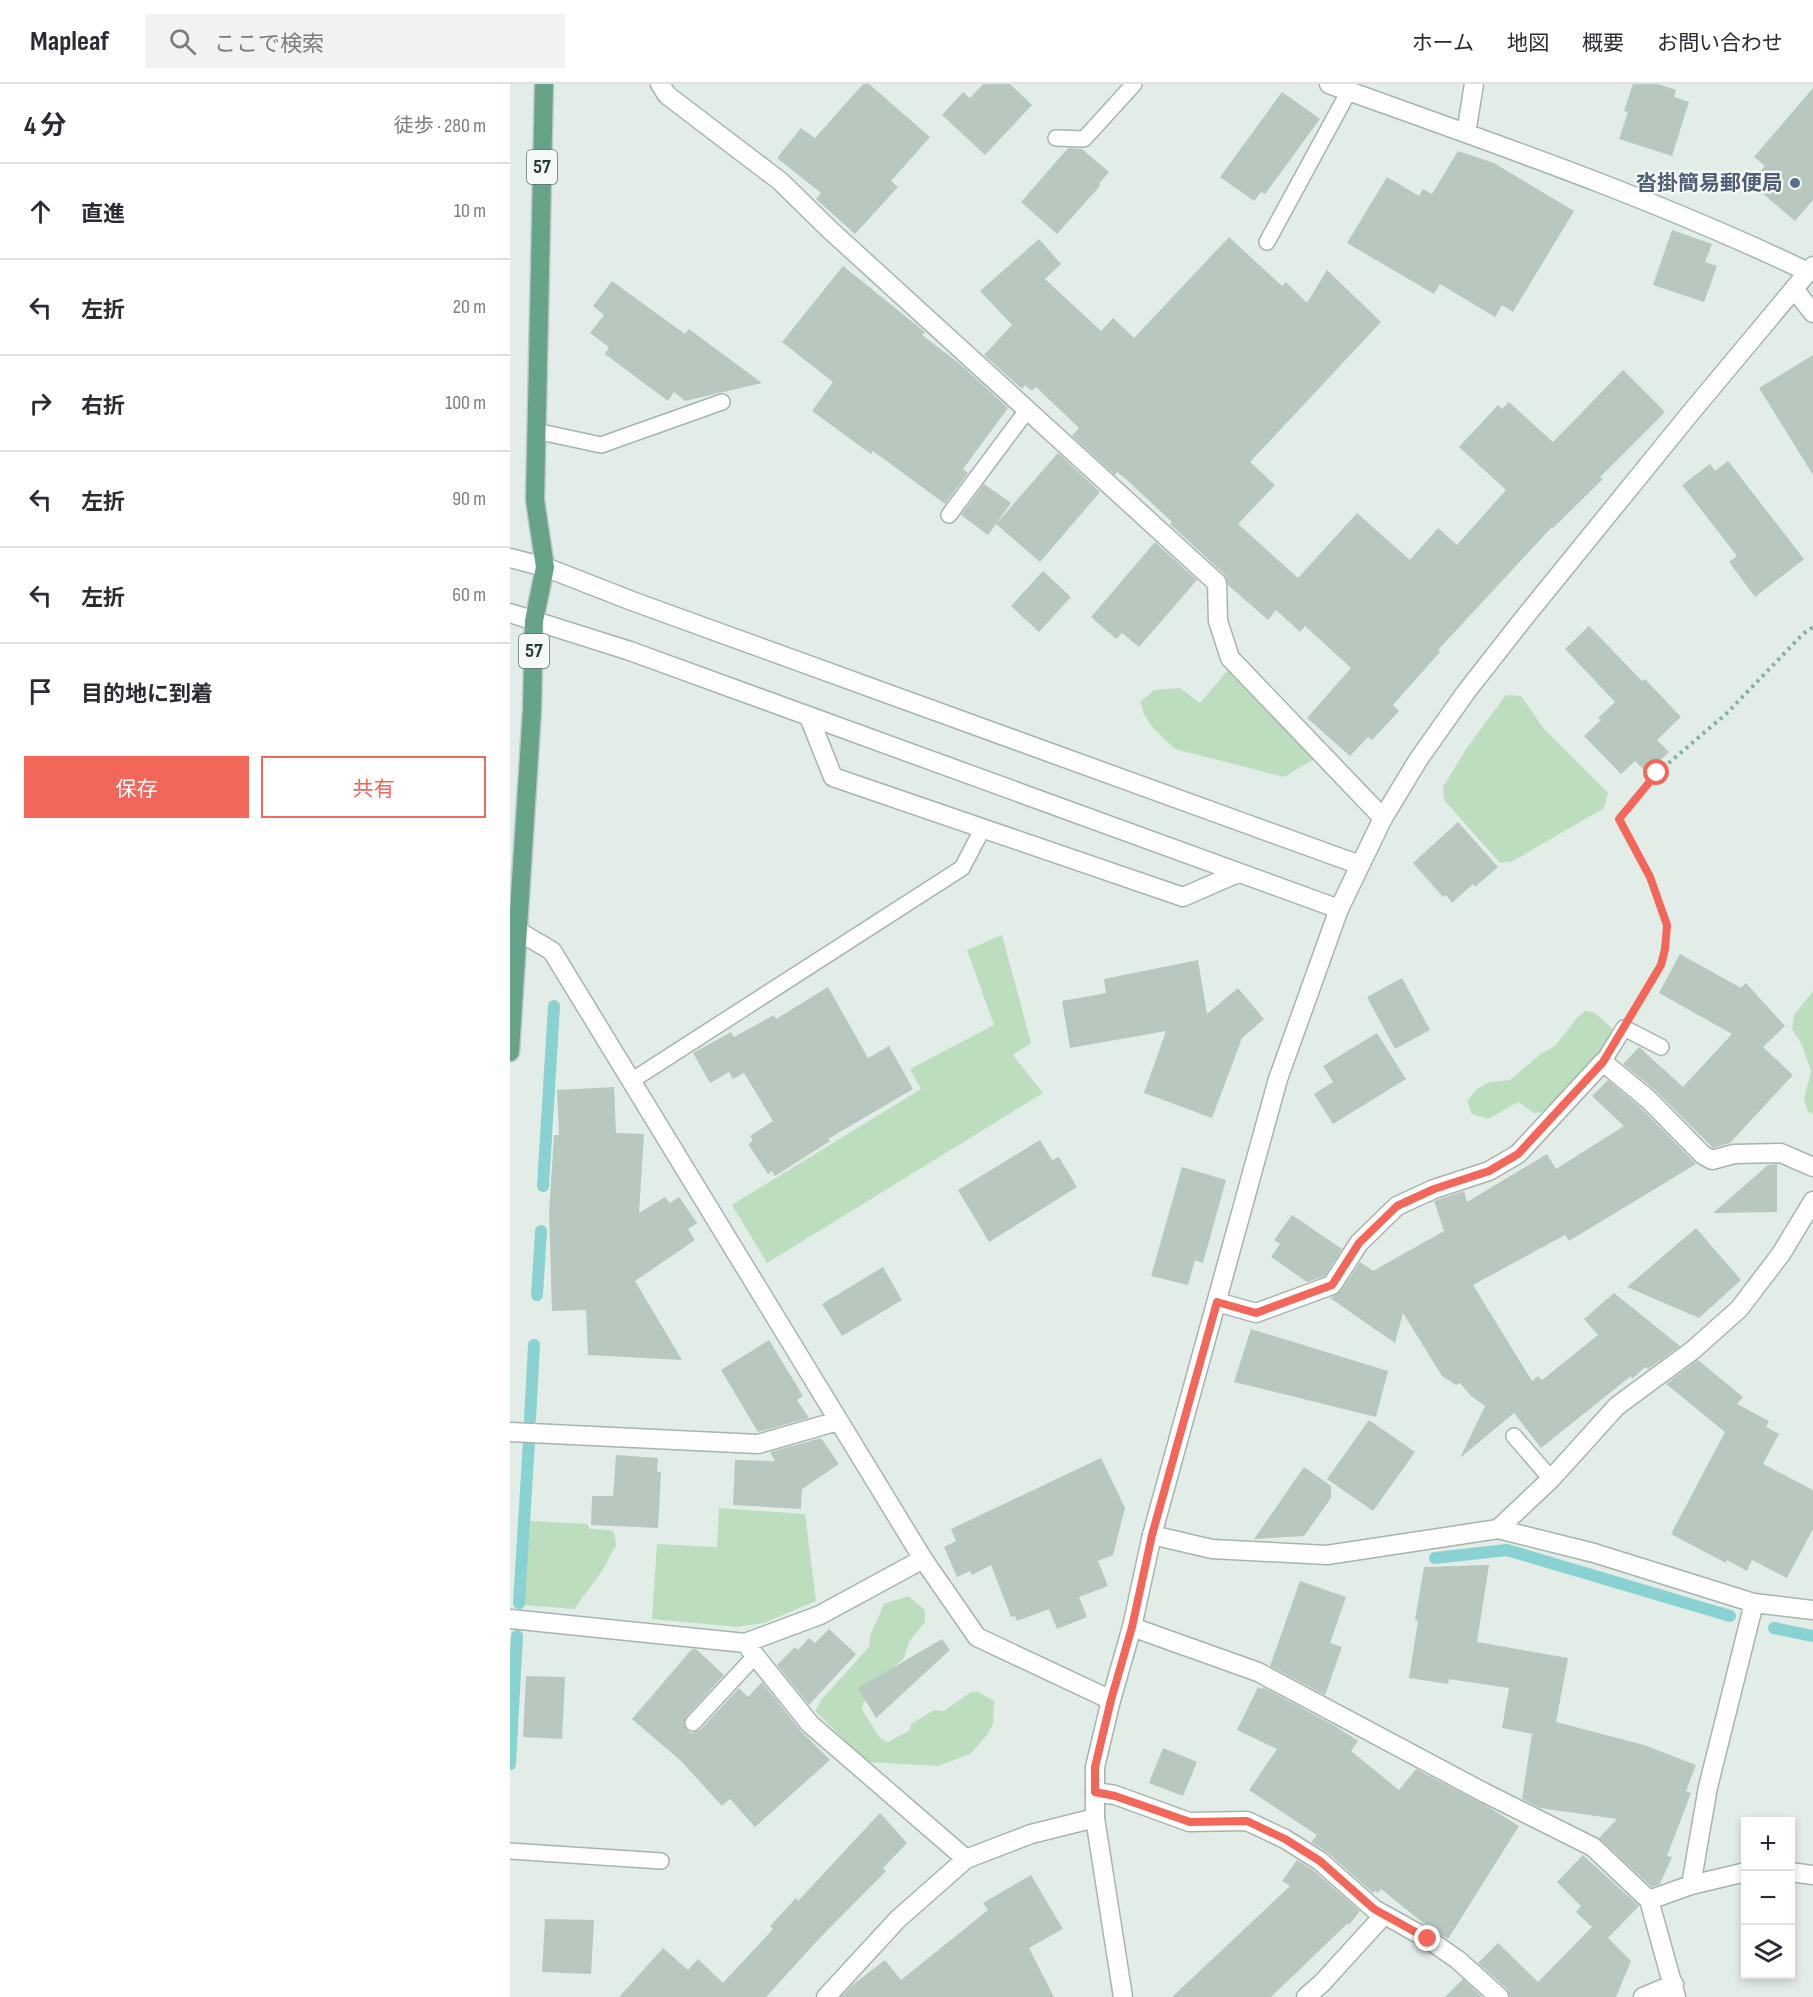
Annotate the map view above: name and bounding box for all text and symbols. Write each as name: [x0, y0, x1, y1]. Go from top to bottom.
search box: [145, 14, 565, 68]
text: Mapleaf: [30, 25, 109, 58]
icon: search: [166, 25, 199, 58]
text: ここで検索: [214, 31, 324, 58]
text: ホーム: [1412, 31, 1474, 56]
text: 地図: [1507, 31, 1549, 56]
text: 概要: [1582, 31, 1624, 56]
text: お問い合わせ: [1657, 31, 1783, 56]
text: 4 分: [24, 111, 66, 142]
text: 徒歩 · 280 m: [394, 114, 486, 138]
road number: 57: [527, 150, 557, 184]
place label: 沓掛簡易郵便局: [1636, 171, 1783, 196]
marker: 沓掛簡易郵便局: [1788, 176, 1802, 190]
icon: ahead: [24, 195, 57, 228]
text: 10 m: [454, 199, 486, 223]
text: 直進: [81, 201, 125, 228]
icon: left: [24, 291, 57, 324]
text: 20 m: [453, 295, 486, 319]
text: 左折: [81, 297, 125, 324]
icon: right: [24, 387, 57, 420]
text: 100 m: [445, 391, 486, 415]
text: 右折: [81, 393, 125, 420]
icon: left: [24, 483, 57, 516]
text: 90 m: [452, 487, 486, 511]
text: 左折: [81, 489, 125, 516]
icon: left: [24, 579, 57, 612]
text: 60 m: [452, 583, 486, 607]
text: 左折: [81, 585, 125, 612]
road number: 57: [519, 634, 549, 668]
icon: arrive: [24, 675, 57, 708]
text: 目的地に到着: [81, 681, 213, 708]
button: 保存: [24, 756, 249, 818]
button: 共有: [261, 756, 486, 818]
route start: [1643, 759, 1669, 785]
map controls: [1741, 1817, 1795, 1979]
button: +: [1741, 1817, 1795, 1871]
button: −: [1741, 1871, 1795, 1925]
route end: [1414, 1925, 1440, 1951]
button: layers: [1741, 1925, 1795, 1979]

